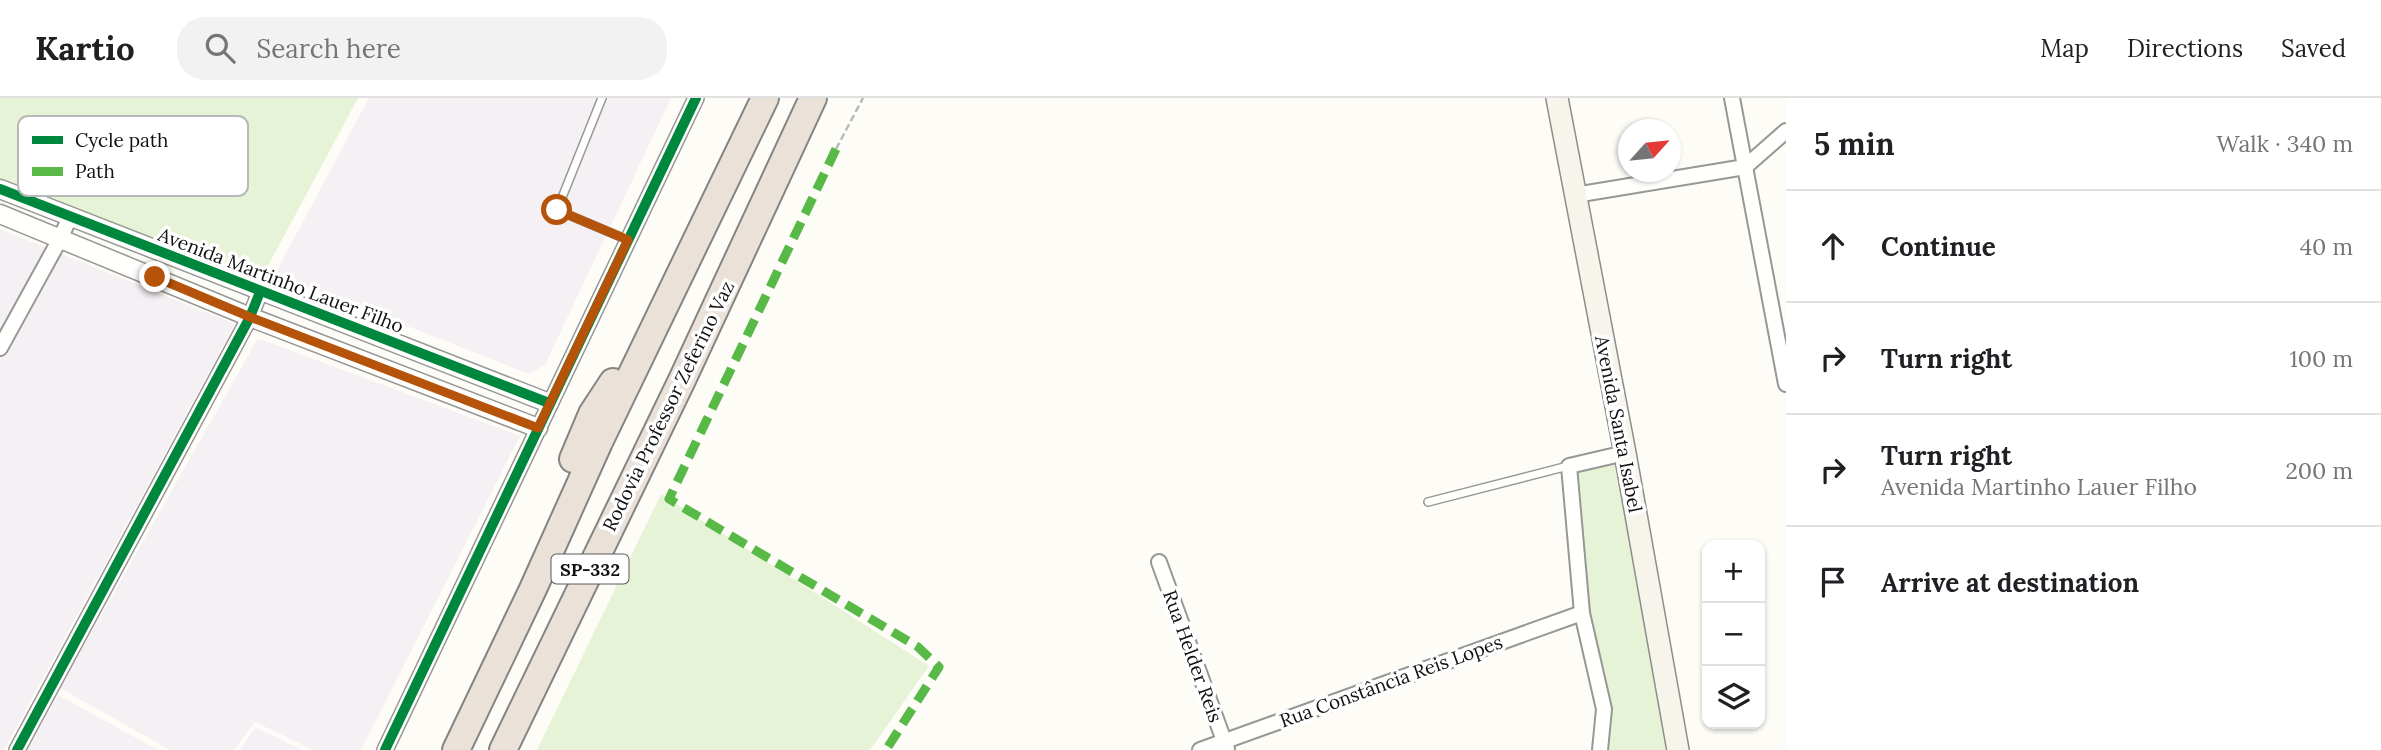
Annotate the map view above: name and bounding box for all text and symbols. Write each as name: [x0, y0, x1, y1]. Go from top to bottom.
search box: [177, 17, 667, 80]
text: Kartio: [35, 27, 135, 69]
icon: search: [201, 29, 239, 67]
text: Search here: [257, 32, 401, 65]
text: Map: [2040, 33, 2089, 64]
text: Directions: [2127, 33, 2243, 64]
text: Saved: [2281, 33, 2346, 64]
legend: [18, 116, 248, 196]
north arrow: [1618, 119, 1681, 182]
text: 5 min: [1814, 125, 1895, 163]
text: Cycle path: [75, 128, 168, 152]
text: Walk · 340 m: [2217, 129, 2353, 158]
text: Path: [75, 159, 115, 183]
route start: [541, 194, 572, 225]
street label: Avenida Martinho Lauer Filho: [154, 222, 407, 338]
icon: ahead: [1814, 227, 1852, 265]
text: Continue: [1881, 230, 1996, 263]
text: 40 m: [2300, 232, 2353, 261]
route end: [139, 261, 170, 292]
street label: Rodovia Professor Zeferino Vaz: [597, 277, 739, 535]
street label: Avenida Santa Isabel: [1590, 332, 1648, 515]
icon: right: [1814, 339, 1852, 377]
text: Turn right: [1881, 342, 2012, 375]
text: 100 m: [2289, 344, 2353, 373]
text: Turn right: [1881, 439, 2012, 472]
icon: right: [1814, 451, 1852, 489]
text: 200 m: [2285, 456, 2353, 485]
text: Avenida Martinho Lauer Filho: [1881, 472, 2197, 501]
map controls: [1702, 540, 1765, 729]
button: +: [1702, 540, 1765, 603]
road number: SP-332: [552, 555, 628, 584]
icon: arrive: [1814, 563, 1852, 601]
text: Arrive at destination: [1881, 566, 2139, 599]
street label: Rua Helder Reis: [1158, 587, 1228, 726]
button: −: [1702, 603, 1765, 666]
street label: Rua Constância Reis Lopes: [1276, 629, 1506, 733]
button: layers: [1702, 666, 1765, 729]

